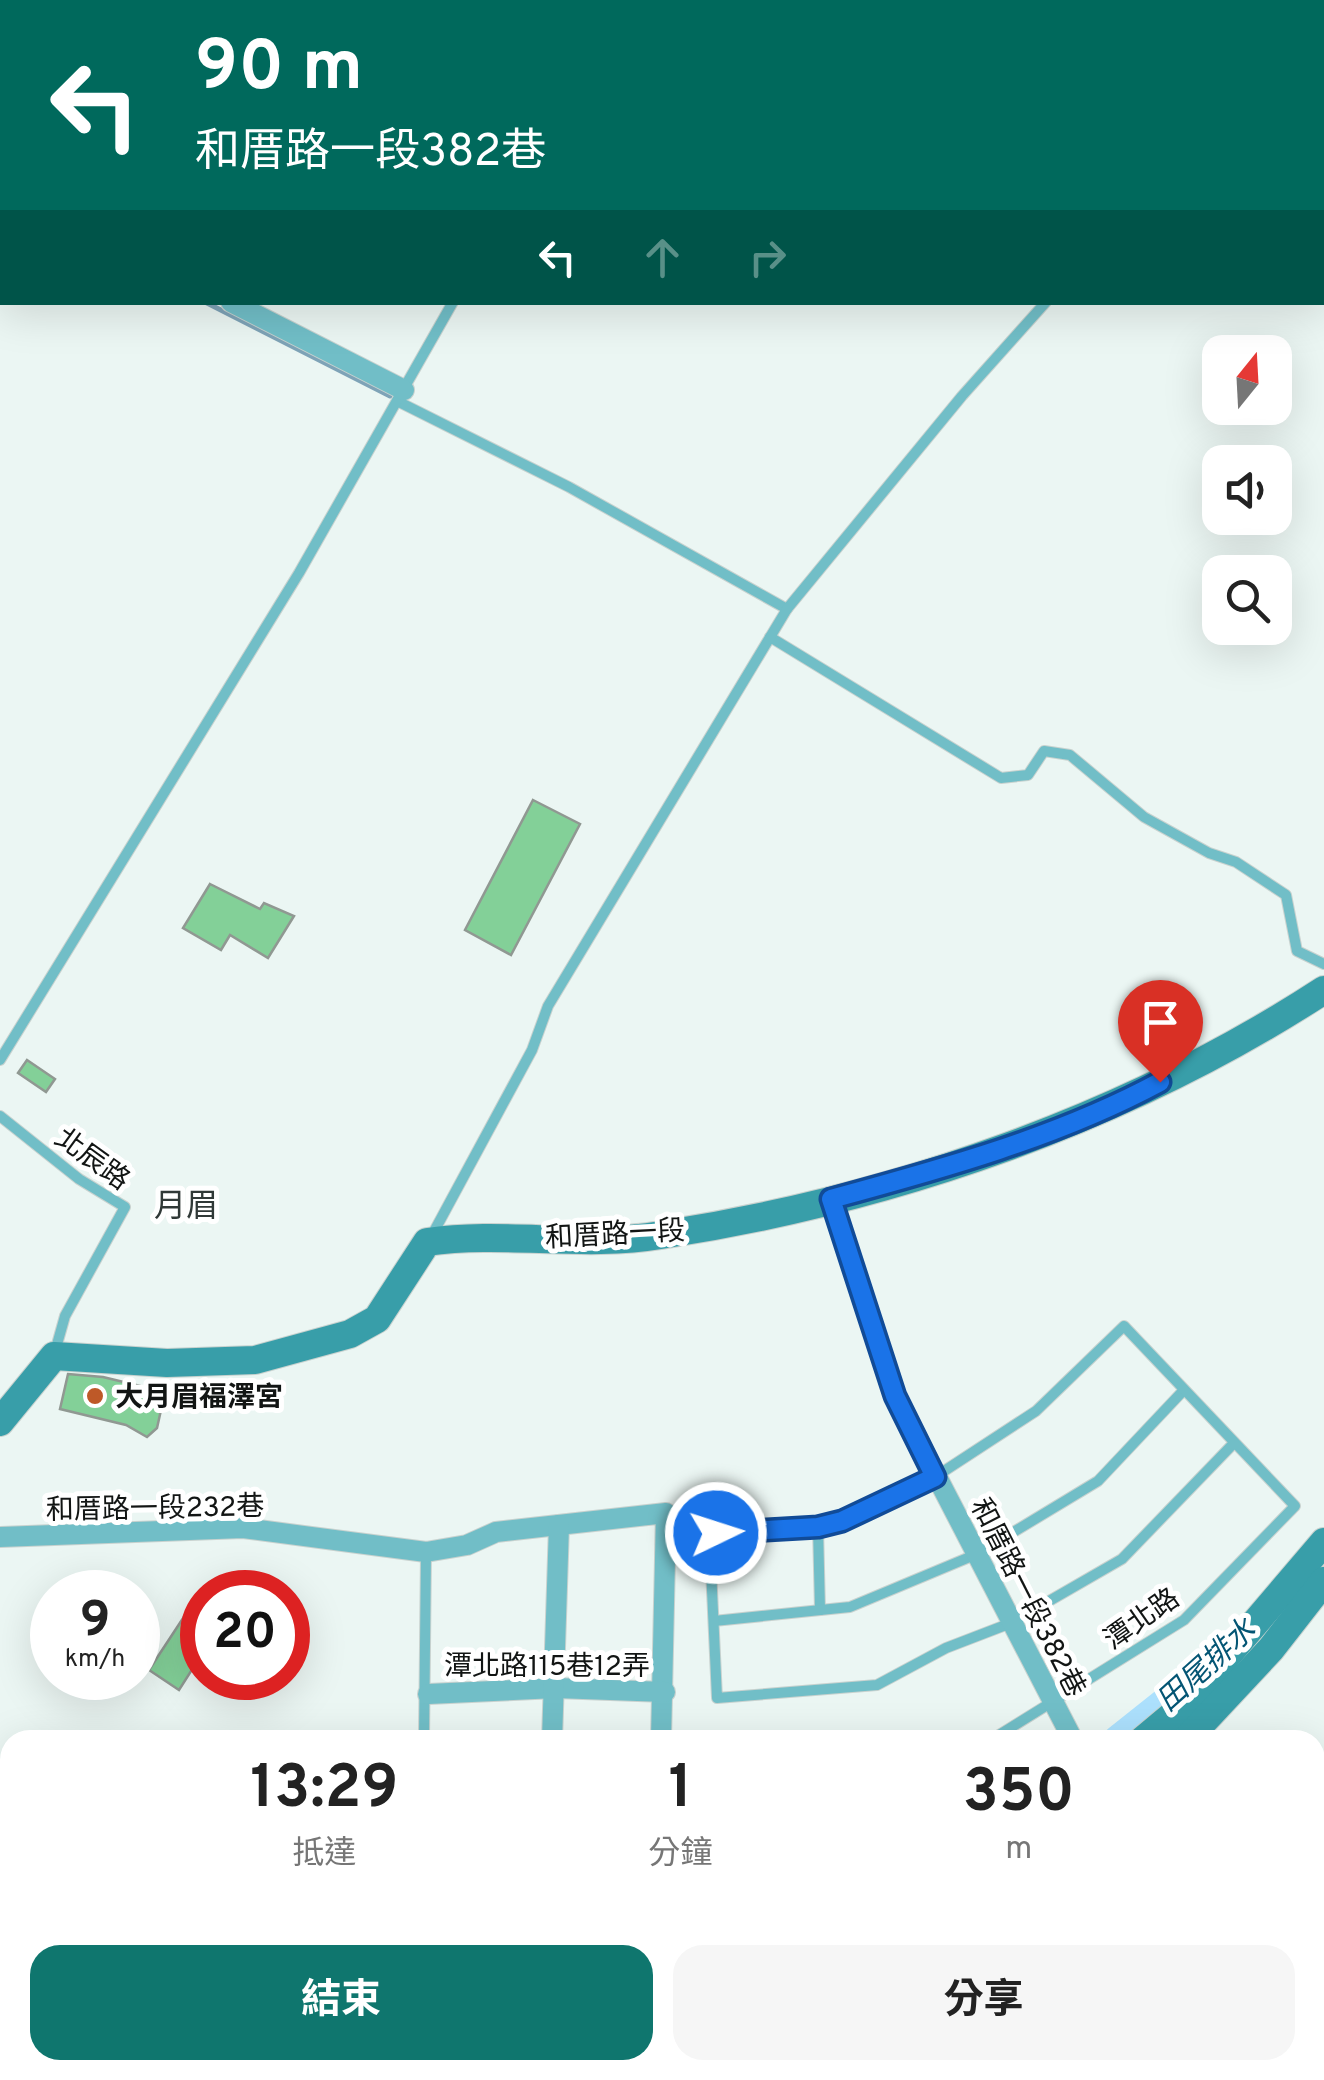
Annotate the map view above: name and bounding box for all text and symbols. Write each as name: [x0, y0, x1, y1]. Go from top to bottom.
text: 90 m: [195, 26, 363, 115]
icon: left: [30, 40, 160, 170]
text: 和厝路一段382巷: [195, 125, 546, 182]
icon: left: [530, 230, 585, 285]
icon: ahead: [635, 230, 690, 285]
icon: right: [740, 230, 795, 285]
north arrow: [1202, 335, 1292, 425]
map controls: [1202, 335, 1292, 645]
button: sound: [1202, 445, 1292, 535]
button: search: [1202, 555, 1292, 645]
pin: [1118, 980, 1203, 1083]
icon: arrive: [1133, 995, 1188, 1050]
street label: 北辰路: [47, 1121, 136, 1200]
district label: 月眉: [154, 1188, 218, 1228]
street label: 和厝路一段: [544, 1214, 686, 1258]
place label: 大月眉福澤宮: [115, 1381, 283, 1417]
marker: 大月眉福澤宮: [84, 1385, 106, 1407]
position arrow: [664, 1481, 768, 1585]
street label: 和厝路一段232巷: [45, 1490, 265, 1530]
street label: 和厝路一段382巷: [961, 1493, 1092, 1704]
speed limit sign: 20: [180, 1570, 310, 1700]
street label: 潭北路: [1098, 1582, 1187, 1659]
text: 9: [80, 1591, 110, 1654]
water label: 田尾排水: [1151, 1612, 1266, 1721]
text: km/h: [65, 1644, 125, 1676]
street label: 潭北路115巷12弄: [444, 1650, 650, 1686]
text: 13:29: [250, 1753, 398, 1829]
text: 1: [669, 1753, 693, 1829]
text: 350: [963, 1757, 1075, 1833]
text: m: [1005, 1830, 1032, 1870]
text: 抵達: [292, 1835, 356, 1875]
text: 分鐘: [649, 1835, 713, 1875]
button: 結束: [30, 1945, 653, 2060]
button: 分享: [673, 1945, 1295, 2060]

